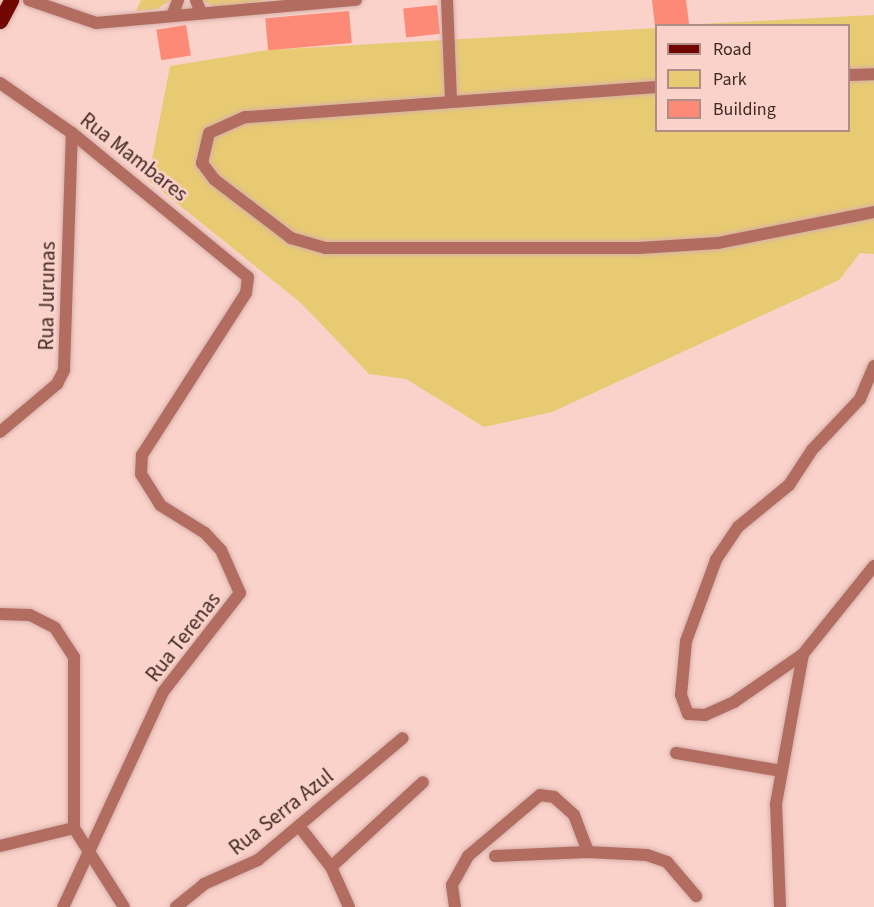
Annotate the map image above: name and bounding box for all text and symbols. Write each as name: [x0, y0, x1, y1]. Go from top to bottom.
legend: [655, 24, 850, 132]
text: Road: [713, 37, 752, 62]
text: Park: [713, 67, 747, 92]
text: Building: [713, 97, 776, 122]
street label: Rua Mambares: [75, 107, 193, 207]
street label: Rua Jurunas: [33, 241, 61, 351]
street label: Rua Terenas: [140, 587, 226, 687]
street label: Rua Serra Azul: [224, 763, 338, 861]

